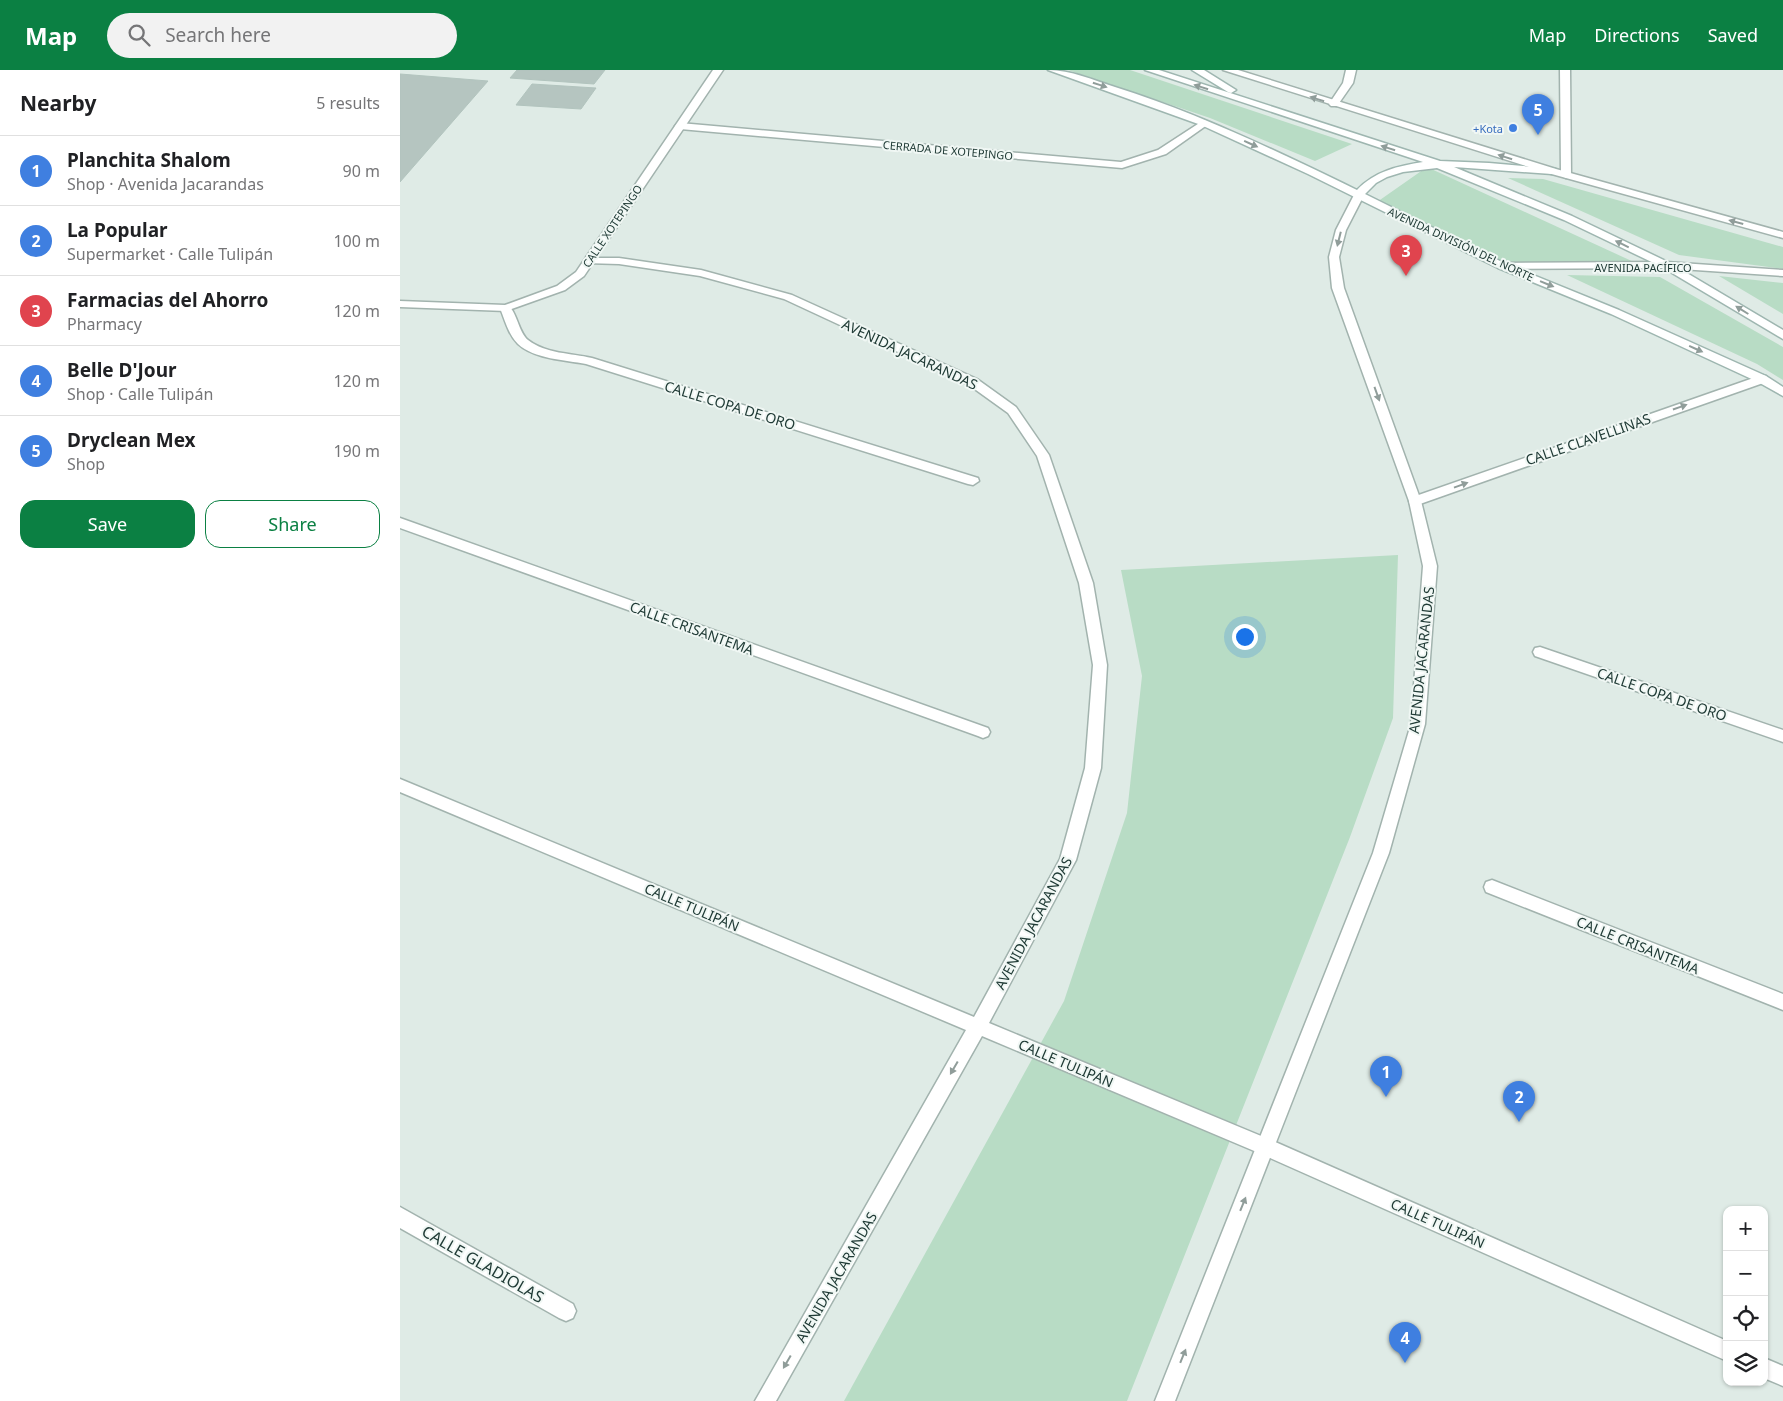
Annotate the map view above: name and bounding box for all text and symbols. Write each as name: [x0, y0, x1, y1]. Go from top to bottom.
search box: [107, 13, 457, 58]
text: Map: [25, 19, 77, 52]
icon: search: [125, 21, 153, 49]
text: Search here: [165, 22, 271, 48]
text: Map: [1529, 23, 1566, 47]
text: Directions: [1594, 23, 1680, 47]
text: Saved: [1708, 23, 1758, 47]
one-way arrow: [1092, 81, 1107, 89]
one-way arrow: [1193, 83, 1208, 90]
text: Nearby: [20, 89, 96, 117]
text: 5 results: [316, 92, 380, 114]
one-way arrow: [1309, 94, 1324, 102]
pin: 5: [1522, 94, 1554, 135]
place label: +Kota: [1473, 121, 1503, 136]
marker: +Kota: [1507, 122, 1519, 134]
street label: CERRADA DE XOTEPINGO: [882, 137, 1014, 163]
one-way arrow: [1244, 140, 1258, 148]
one-way arrow: [1381, 144, 1396, 152]
text: Planchita Shalom: [67, 147, 231, 173]
one-way arrow: [1498, 152, 1513, 160]
text: 1: [31, 160, 41, 182]
text: 90 m: [343, 160, 380, 182]
text: Shop · Avenida Jacarandas: [67, 173, 264, 195]
street label: CALLE XOTEPINGO: [579, 182, 645, 270]
street label: AVENIDA DIVISIÓN DEL NORTE: [1386, 203, 1536, 285]
text: La Popular: [67, 217, 168, 243]
one-way arrow: [1728, 218, 1744, 226]
text: 2: [31, 230, 41, 252]
text: 100 m: [333, 230, 380, 252]
one-way arrow: [1335, 231, 1343, 246]
pin: 3: [1390, 235, 1422, 276]
one-way arrow: [1615, 240, 1629, 248]
text: Supermarket · Calle Tulipán: [67, 243, 273, 265]
street label: AVENIDA PACÍFICO: [1594, 260, 1692, 275]
one-way arrow: [1540, 281, 1554, 289]
text: Farmacias del Ahorro: [67, 287, 268, 313]
text: 3: [31, 300, 41, 322]
text: 120 m: [333, 300, 380, 322]
one-way arrow: [1735, 305, 1748, 314]
text: Pharmacy: [67, 313, 142, 335]
street label: AVENIDA JACARANDAS: [839, 314, 981, 394]
one-way arrow: [1689, 345, 1703, 353]
text: Belle D'Jour: [67, 357, 177, 383]
text: 4: [31, 370, 41, 392]
text: 120 m: [333, 370, 380, 392]
street label: CALLE COPA DE ORO: [662, 376, 798, 434]
text: Shop · Calle Tulipán: [67, 383, 213, 405]
one-way arrow: [1374, 386, 1381, 401]
one-way arrow: [1673, 403, 1688, 410]
street label: CALLE CLAVELLINAS: [1523, 409, 1653, 469]
text: Dryclean Mex: [67, 427, 196, 453]
text: 5: [31, 440, 41, 462]
text: 190 m: [333, 440, 380, 462]
text: Shop: [67, 453, 105, 475]
one-way arrow: [1454, 481, 1469, 489]
button: Save: [20, 500, 195, 548]
button: Share: [205, 500, 380, 548]
street label: AVENIDA JACARANDAS: [1404, 585, 1438, 734]
street label: CALLE CRISANTEMA: [627, 597, 757, 659]
your location: [1232, 624, 1258, 650]
street label: CALLE COPA DE ORO: [1595, 663, 1729, 725]
street label: AVENIDA JACARANDAS: [990, 853, 1076, 993]
street label: CALLE TULIPÁN: [642, 878, 742, 936]
street label: CALLE CRISANTEMA: [1574, 912, 1702, 978]
street label: CALLE TULIPÁN: [1016, 1034, 1116, 1092]
pin: 1: [1370, 1056, 1402, 1097]
one-way arrow: [950, 1062, 959, 1075]
pin: 2: [1503, 1081, 1535, 1122]
street label: CALLE TULIPÁN: [1388, 1194, 1488, 1252]
one-way arrow: [1240, 1197, 1247, 1212]
map controls: [1723, 1206, 1768, 1386]
button: +: [1723, 1206, 1768, 1251]
street label: AVENIDA JACARANDAS: [791, 1208, 881, 1346]
street label: CALLE GLADIOLAS: [418, 1220, 548, 1308]
button: −: [1723, 1251, 1768, 1296]
button: locate: [1723, 1296, 1768, 1341]
pin: 4: [1389, 1322, 1421, 1363]
button: layers: [1723, 1341, 1768, 1386]
one-way arrow: [1179, 1348, 1187, 1363]
one-way arrow: [783, 1355, 792, 1368]

